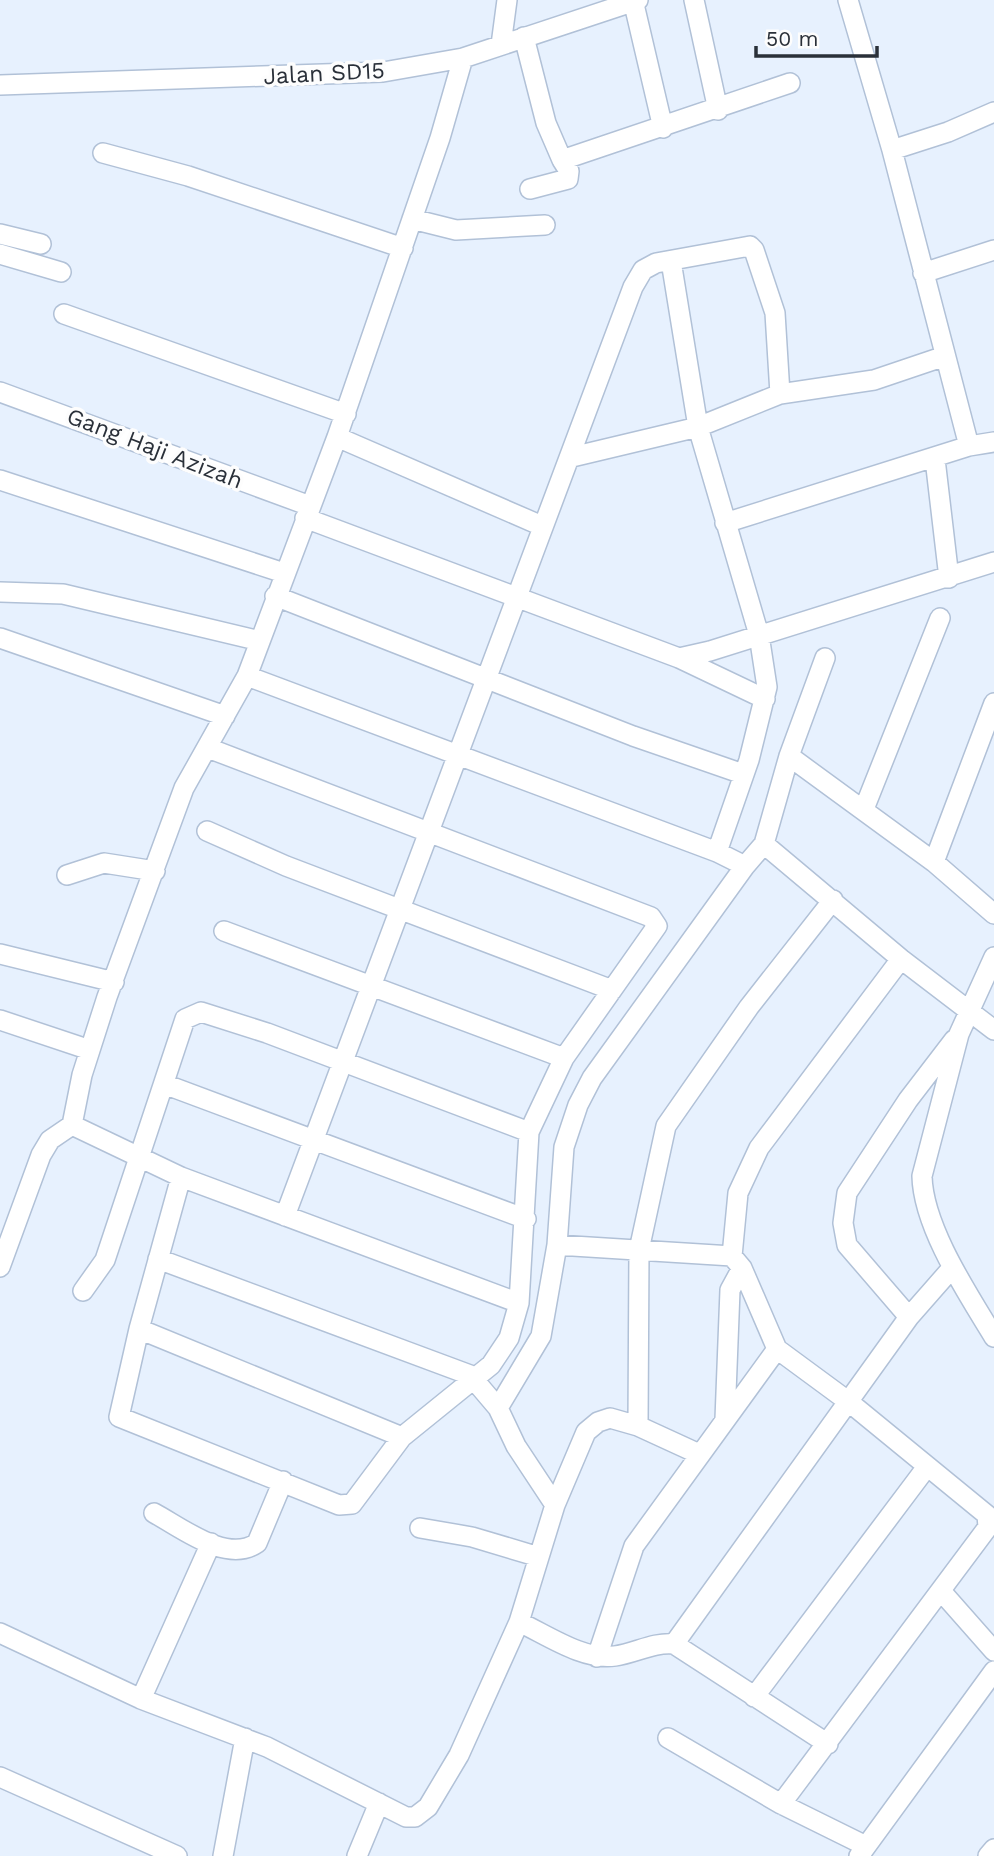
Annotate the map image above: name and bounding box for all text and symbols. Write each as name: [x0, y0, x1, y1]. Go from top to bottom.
scale bar: [756, 14, 877, 58]
text: 50 m: [766, 26, 818, 51]
street label: Jalan SD15: [263, 57, 385, 90]
street label: Gang Haji Azizah: [63, 403, 246, 494]

